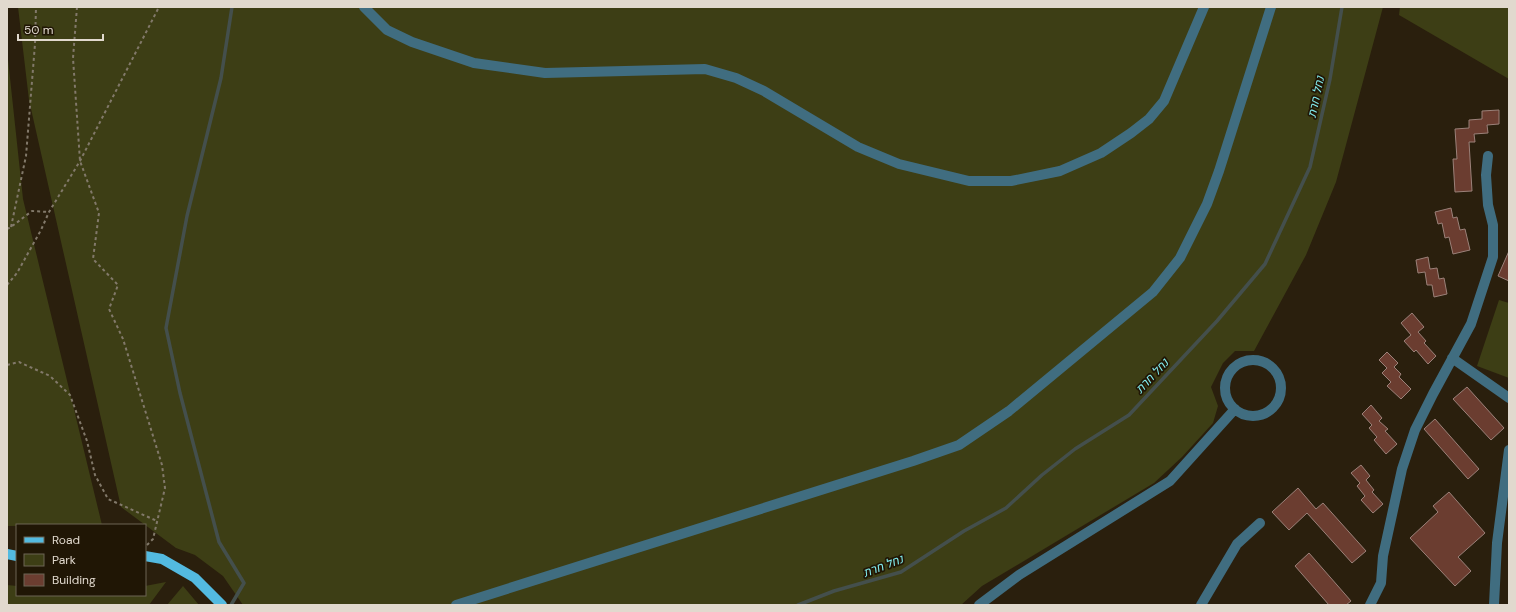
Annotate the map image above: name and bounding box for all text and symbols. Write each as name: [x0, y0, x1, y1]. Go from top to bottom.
scale bar: [18, 16, 103, 42]
text: 50 m: [24, 22, 53, 38]
water label: נחל חרת: [1304, 73, 1329, 119]
water label: נחל חרת: [1132, 354, 1173, 397]
legend: [16, 524, 146, 596]
text: Road: [52, 532, 80, 548]
water label: נחל חרת: [861, 550, 907, 581]
text: Park: [52, 552, 76, 568]
text: Building: [52, 572, 96, 588]

